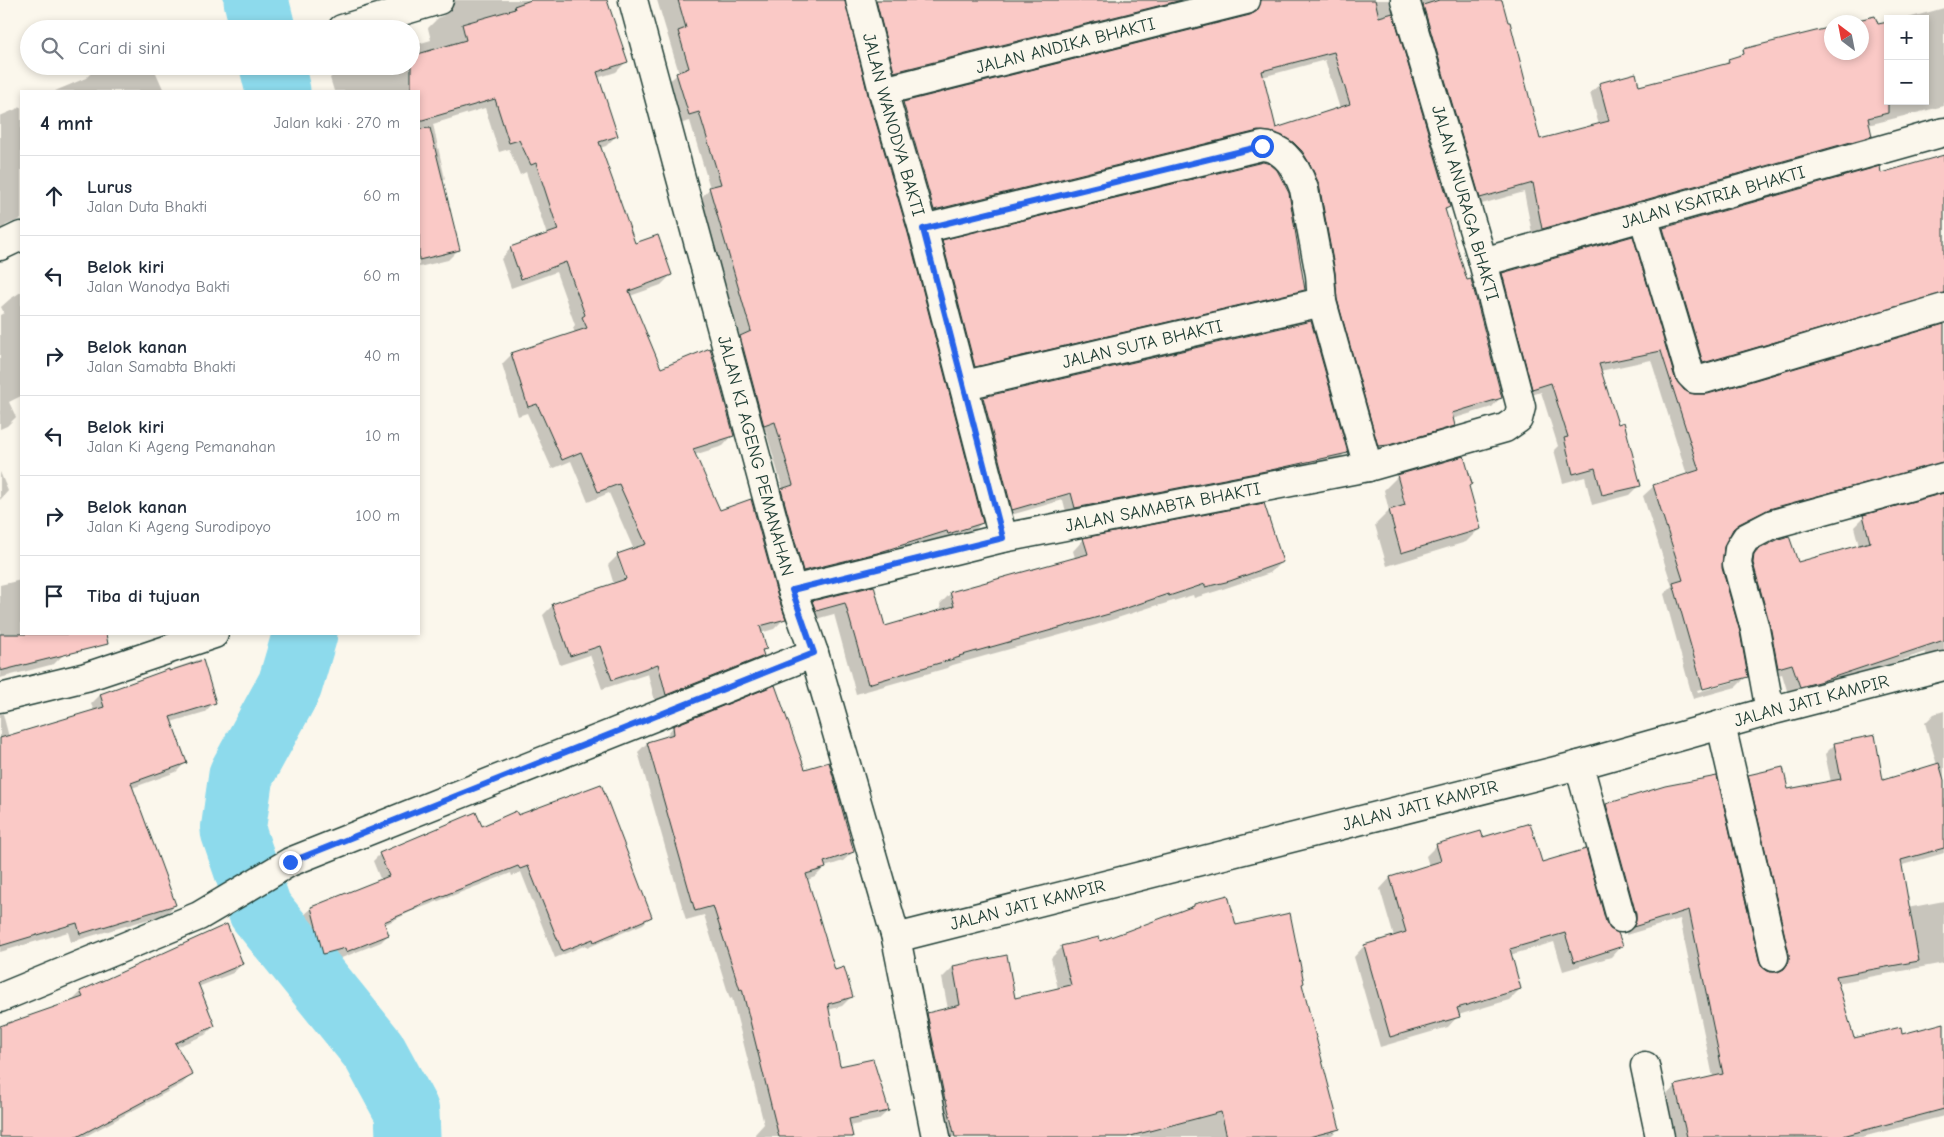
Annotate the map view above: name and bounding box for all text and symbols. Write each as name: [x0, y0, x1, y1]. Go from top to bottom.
street label: JALAN ANDIKA BHAKTI: [974, 13, 1157, 78]
north arrow: [1824, 15, 1869, 60]
map controls: [1884, 15, 1929, 105]
button: +: [1884, 15, 1929, 60]
search box: [20, 20, 420, 75]
street label: JALAN WANODYA BAKTI: [858, 31, 929, 218]
icon: search: [38, 34, 66, 62]
text: Cari di sini: [78, 37, 165, 59]
button: −: [1884, 60, 1929, 105]
street label: JALAN ANURAGA BHAKTI: [1427, 103, 1503, 303]
text: 4 mnt: [40, 111, 92, 135]
text: Jalan kaki · 270 m: [274, 114, 400, 132]
route start: [1251, 135, 1274, 158]
street label: JALAN KSATRIA BHAKTI: [1619, 161, 1807, 233]
text: Lurus: [87, 176, 132, 198]
icon: ahead: [40, 182, 68, 210]
text: 60 m: [363, 187, 400, 205]
text: Jalan Duta Bhakti: [87, 198, 207, 216]
text: Belok kiri: [87, 256, 164, 278]
icon: left: [40, 262, 68, 290]
text: 60 m: [363, 267, 400, 285]
text: Jalan Wanodya Bakti: [87, 278, 230, 296]
street label: JALAN SUTA BHAKTI: [1060, 315, 1225, 373]
street label: JALAN KI AGENG PEMANAHAN: [713, 333, 798, 578]
text: Belok kanan: [87, 336, 187, 358]
icon: right: [40, 342, 68, 370]
text: 40 m: [364, 347, 400, 365]
text: Jalan Samabta Bhakti: [87, 358, 236, 376]
text: Belok kiri: [87, 416, 164, 438]
icon: left: [40, 422, 68, 450]
text: 10 m: [365, 427, 400, 445]
text: Jalan Ki Ageng Pemanahan: [87, 438, 276, 456]
street label: JALAN SAMABTA BHAKTI: [1063, 478, 1262, 536]
text: Belok kanan: [87, 496, 187, 518]
icon: right: [40, 502, 68, 530]
text: 100 m: [356, 507, 400, 525]
text: Jalan Ki Ageng Surodipoyo: [87, 518, 271, 536]
icon: arrive: [40, 582, 68, 610]
text: Tiba di tujuan: [87, 585, 200, 607]
street label: JALAN JATI KAMPIR: [1731, 670, 1891, 731]
street label: JALAN JATI KAMPIR: [1340, 775, 1500, 835]
route end: [279, 851, 302, 874]
street label: JALAN JATI KAMPIR: [948, 875, 1108, 934]

